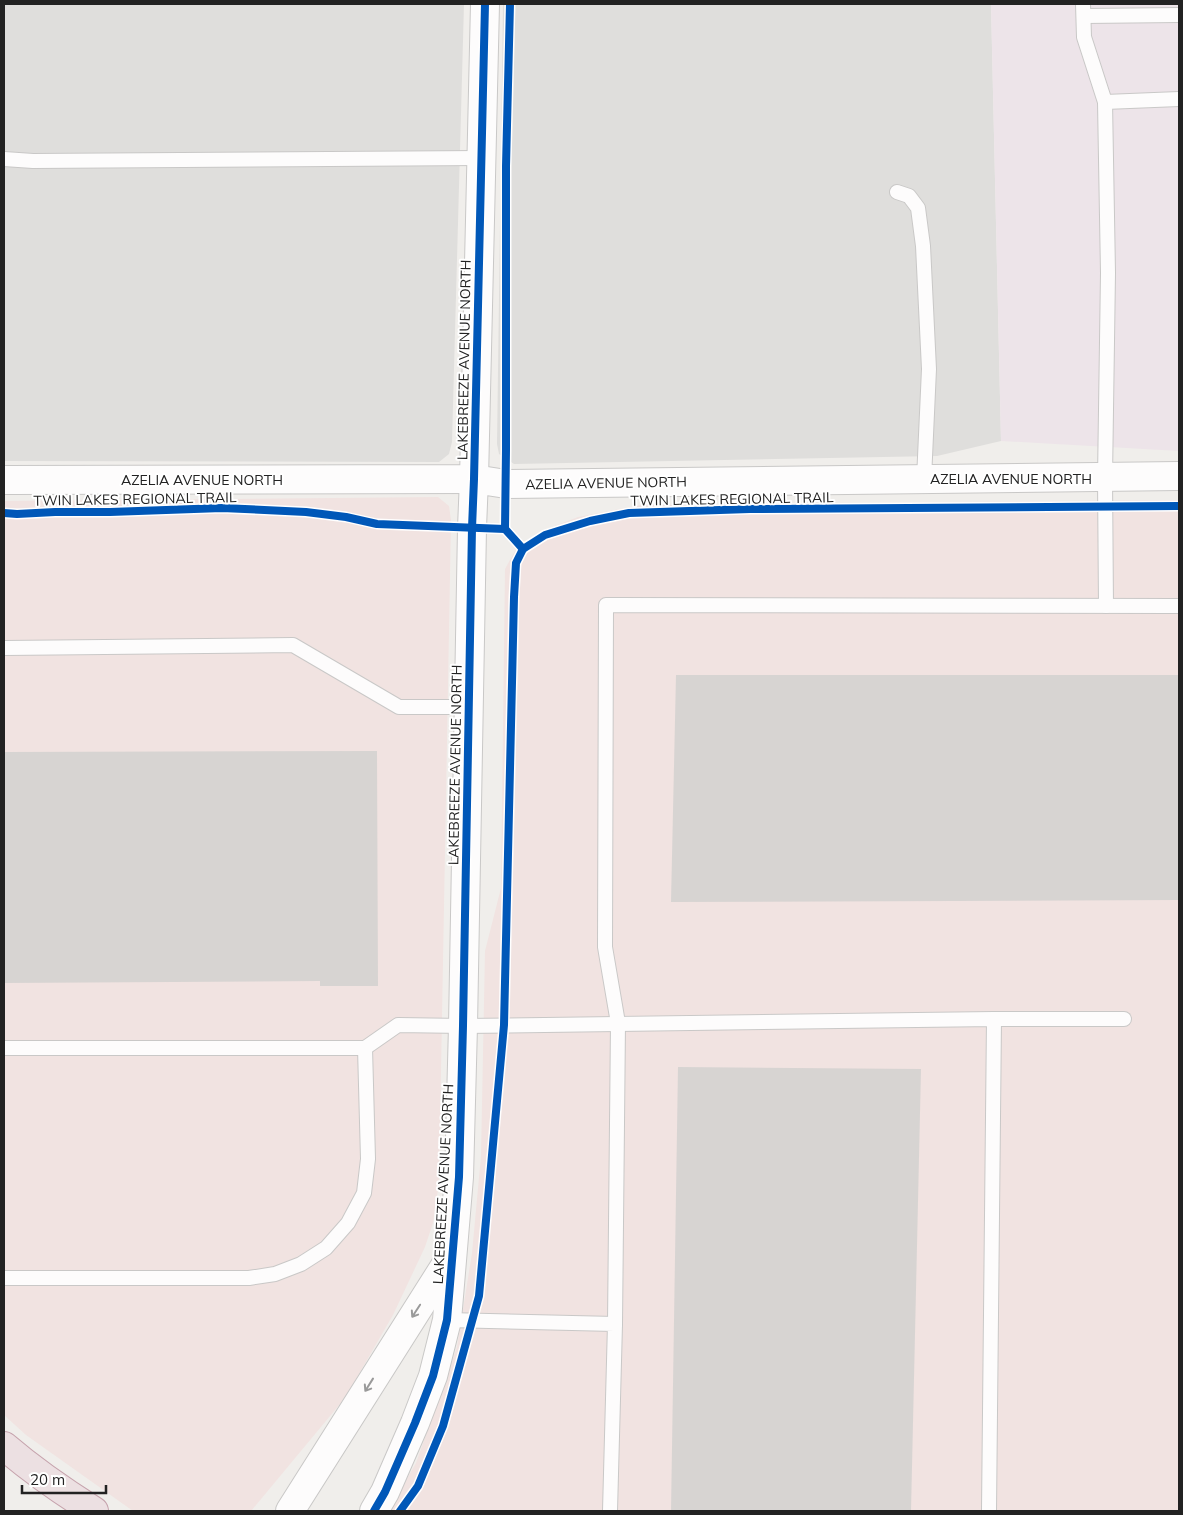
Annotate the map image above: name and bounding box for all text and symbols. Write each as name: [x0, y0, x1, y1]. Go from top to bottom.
street label: LAKEBREEZE AVENUE NORTH: [453, 260, 475, 460]
street label: AZELIA AVENUE NORTH: [930, 470, 1092, 488]
street label: AZELIA AVENUE NORTH: [121, 471, 283, 489]
street label: AZELIA AVENUE NORTH: [525, 473, 687, 493]
street label: TWIN LAKES REGIONAL TRAIL: [33, 488, 237, 510]
street label: TWIN LAKES REGIONAL TRAIL: [630, 488, 834, 510]
street label: LAKEBREEZE AVENUE NORTH: [444, 665, 466, 865]
street label: LAKEBREEZE AVENUE NORTH: [429, 1083, 457, 1285]
one-way arrow: [411, 1304, 422, 1318]
one-way arrow: [364, 1378, 375, 1392]
scale bar: [22, 1462, 106, 1494]
text: 20 m: [30, 1470, 65, 1489]

